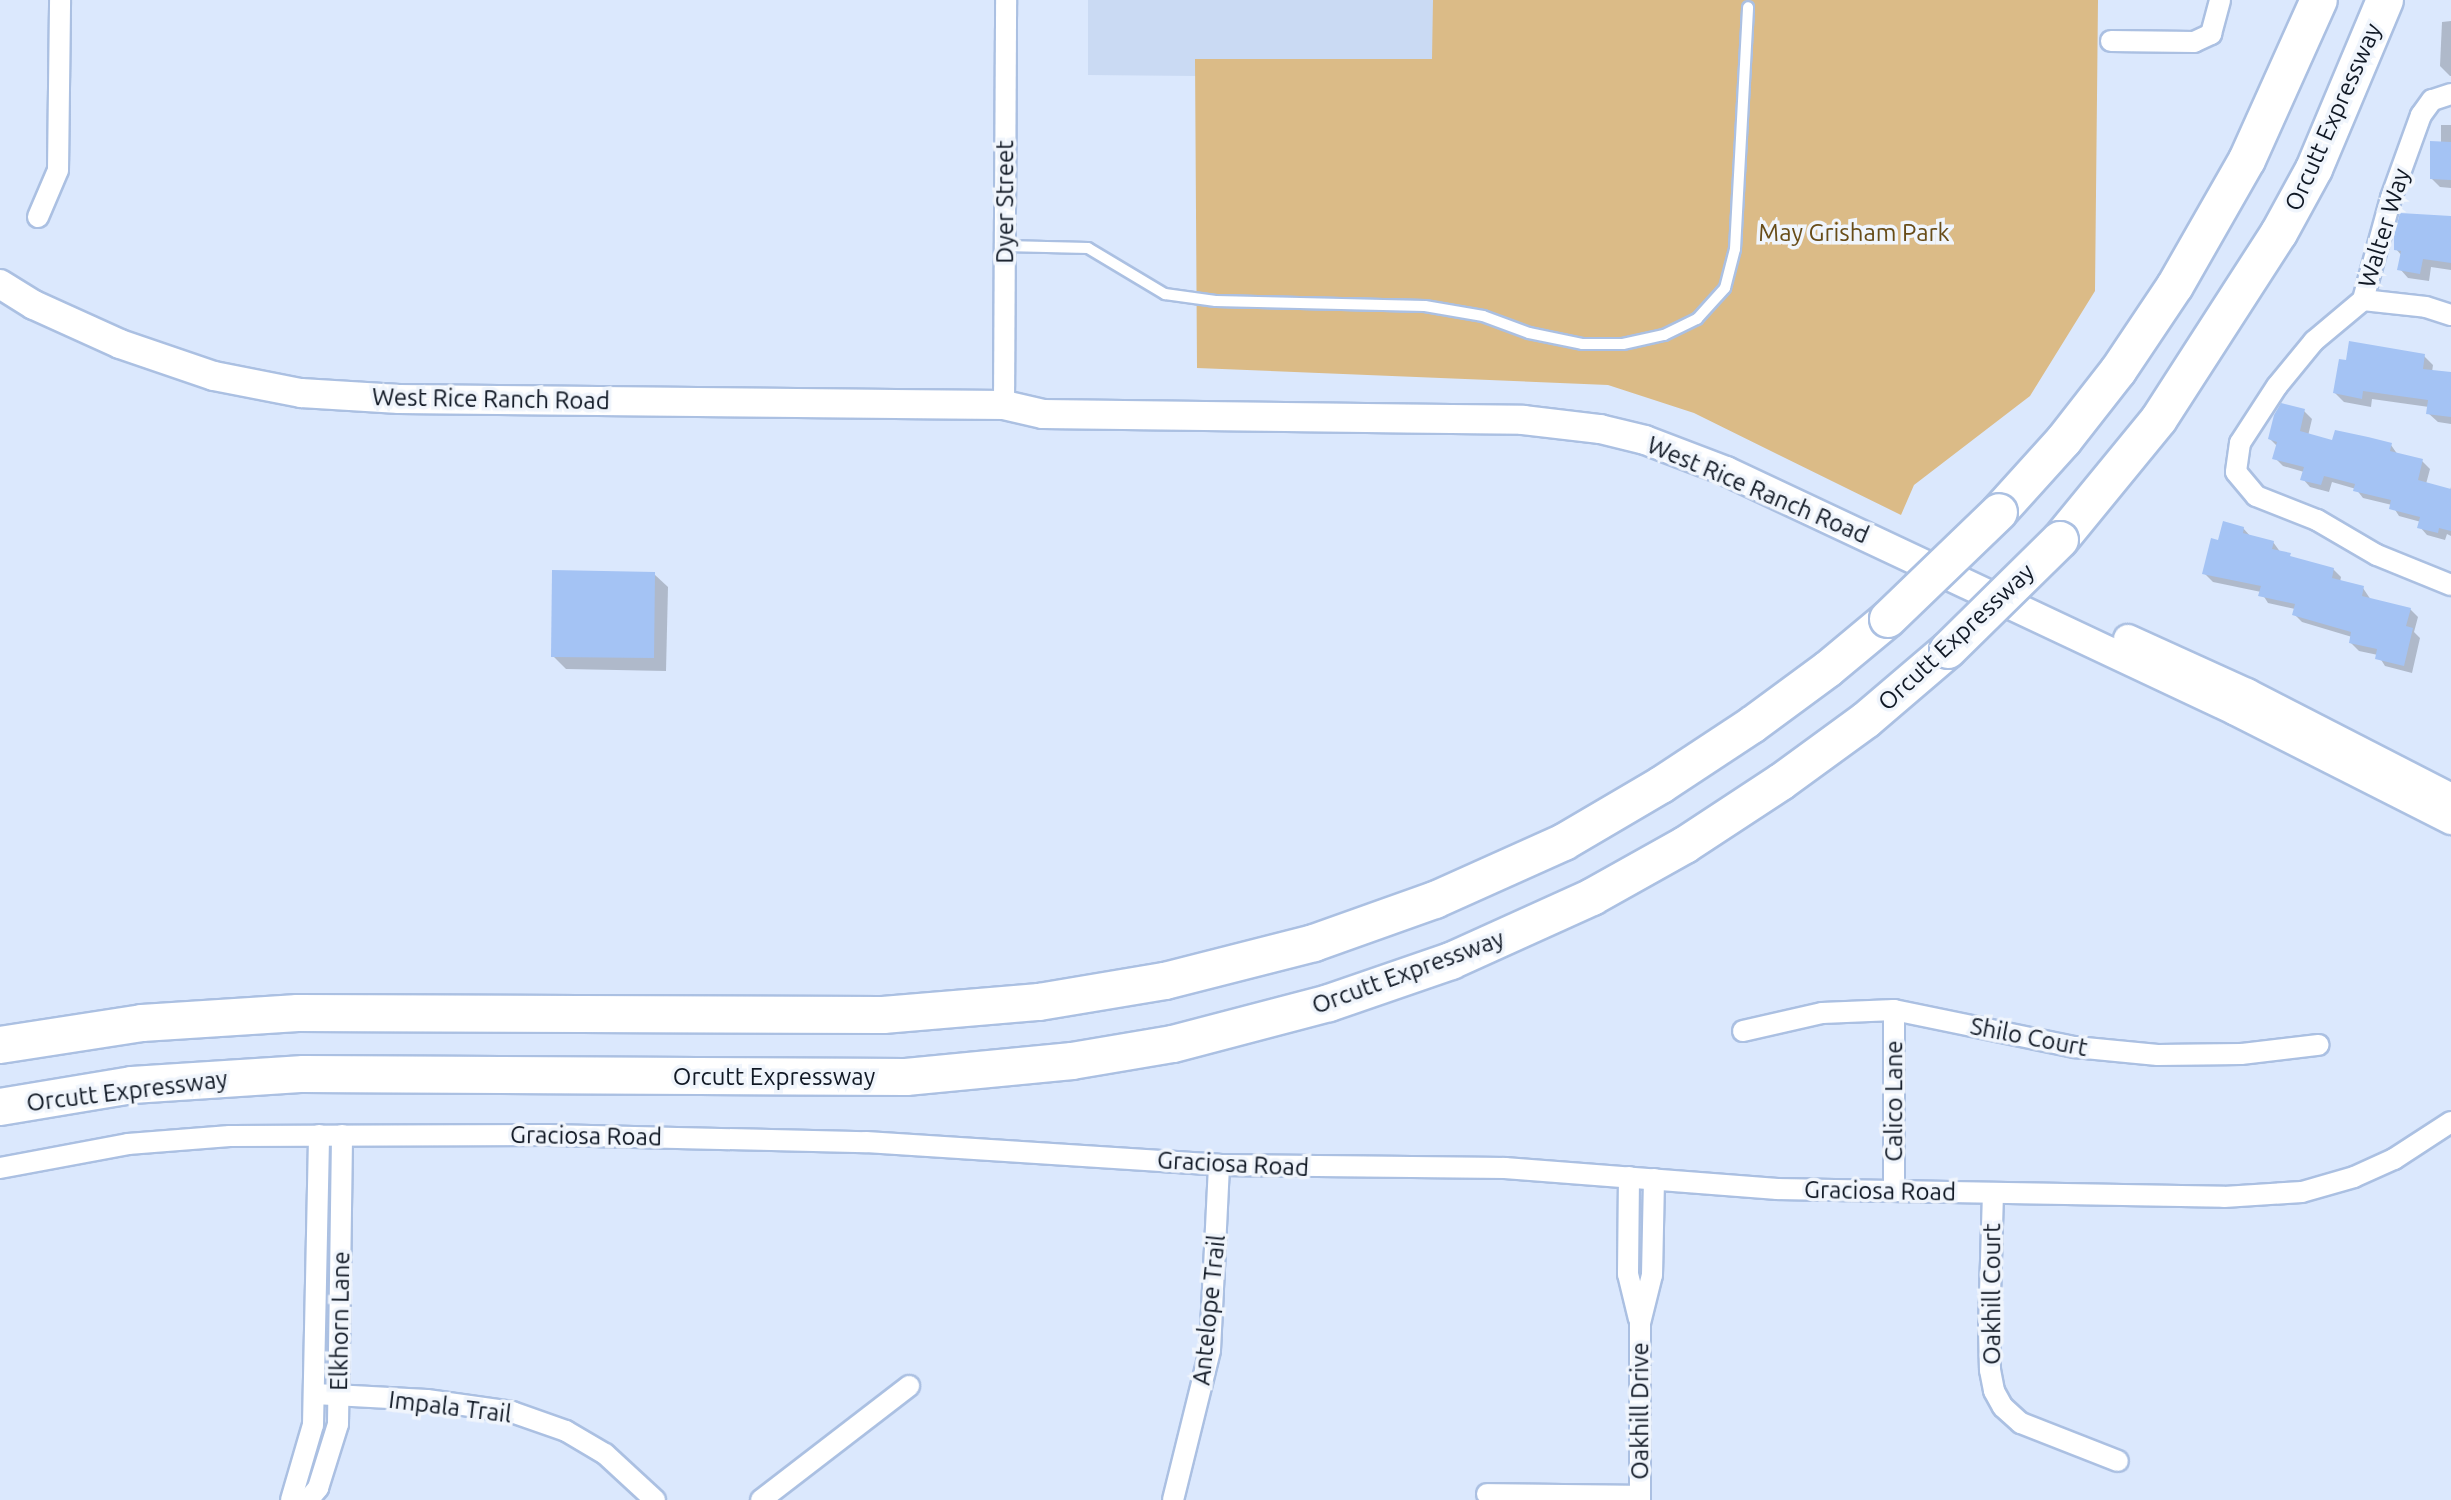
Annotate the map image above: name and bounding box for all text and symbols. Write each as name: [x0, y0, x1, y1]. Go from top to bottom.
street label: Orcutt Expressway: [2279, 19, 2387, 215]
street label: Dyer Street: [991, 140, 1019, 264]
street label: Walter Way: [2352, 165, 2416, 291]
park label: May Grisham Park: [1758, 219, 1950, 247]
street label: West Rice Ranch Road: [372, 383, 610, 415]
street label: West Rice Ranch Road: [1643, 430, 1873, 550]
street label: Orcutt Expressway: [1872, 557, 2040, 717]
street label: Orcutt Expressway: [1308, 924, 1508, 1020]
street label: Shilo Court: [1968, 1012, 2090, 1062]
street label: Calico Lane: [1880, 1040, 1908, 1162]
street label: Orcutt Expressway: [673, 1063, 875, 1091]
street label: Orcutt Expressway: [25, 1064, 229, 1118]
street label: Graciosa Road: [510, 1120, 662, 1152]
street label: Graciosa Road: [1156, 1146, 1310, 1182]
street label: Graciosa Road: [1804, 1175, 1956, 1207]
street label: Oakhill Court: [1978, 1223, 2006, 1365]
street label: Antelope Trail: [1187, 1233, 1231, 1387]
street label: Elkhorn Lane: [324, 1251, 356, 1391]
street label: Oakhill Drive: [1626, 1342, 1654, 1480]
street label: Impala Trail: [387, 1385, 513, 1429]

